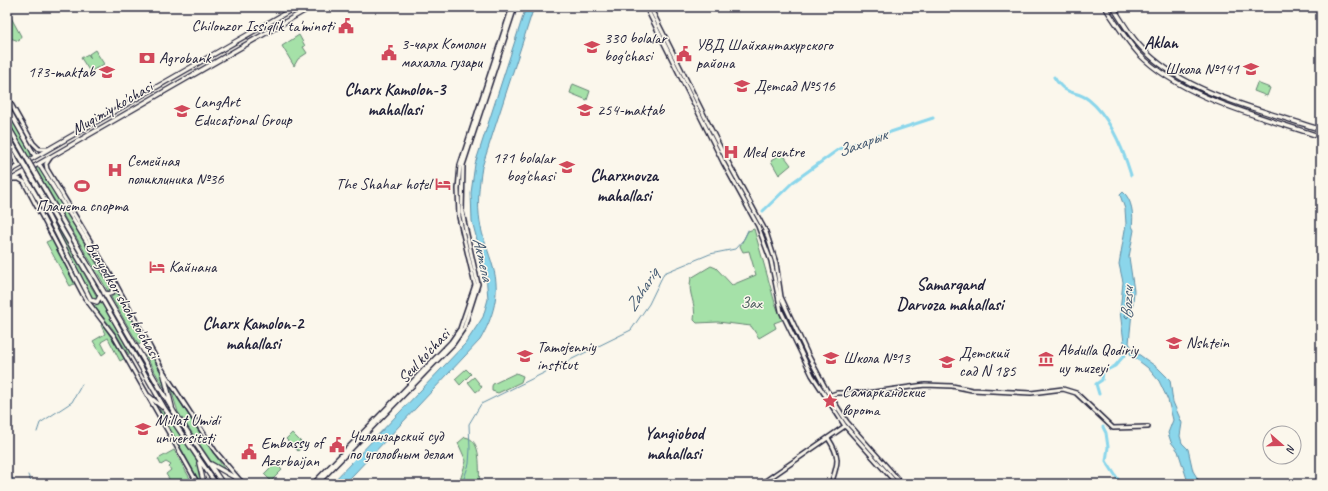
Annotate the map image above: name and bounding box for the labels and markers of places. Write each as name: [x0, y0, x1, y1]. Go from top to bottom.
place label: Chilonzor Issiqlik ta'minoti: [192, 16, 336, 36]
public building icon: Chilonzor Issiqlik ta'minoti: [337, 17, 355, 35]
place label: 330 bolalar bog'chasi: [604, 28, 668, 66]
place label: 3-чарх Комолон махалла гузари: [401, 34, 487, 72]
place label: УВД Шайхантахурского района: [696, 35, 835, 73]
school or university icon: 330 bolalar bog'chasi: [583, 38, 601, 56]
public building icon: 3-чарх Комолон махалла гузари: [380, 44, 398, 62]
public building icon: УВД Шайхантахурского района: [675, 45, 693, 63]
place label: Agrobank: [159, 48, 212, 68]
bank icon: Agrobank: [138, 49, 156, 67]
place label: Школа №141: [1165, 59, 1240, 79]
school or university icon: Школа №141: [1242, 60, 1260, 78]
place label: 173-maktab: [28, 62, 96, 82]
school or university icon: 173-maktab: [98, 63, 116, 81]
place label: Детсад №516: [754, 76, 836, 96]
school or university icon: Детсад №516: [733, 77, 751, 95]
place label: LangArt Educational Group: [194, 92, 293, 130]
place label: 254-maktab: [597, 100, 665, 120]
school or university icon: 254-maktab: [576, 101, 594, 119]
school or university icon: LangArt Educational Group: [173, 102, 191, 120]
place label: Med centre: [743, 142, 806, 162]
hospital icon: Med centre: [722, 143, 740, 161]
place label: 171 bolalar bog'chasi: [493, 148, 557, 186]
place label: Семейная поликлиника №36: [127, 151, 224, 189]
school or university icon: 171 bolalar bog'chasi: [558, 158, 576, 176]
hospital icon: Семейная поликлиника №36: [106, 161, 124, 179]
place label: The Shahar hotel: [336, 174, 434, 194]
hotel icon: The Shahar hotel: [434, 175, 452, 193]
sports icon: Планета спорта: [73, 177, 91, 195]
place label: Планета спорта: [36, 196, 130, 216]
place label: Кайнана: [169, 257, 218, 277]
hotel icon: Кайнана: [148, 258, 166, 276]
place label: Nshtein: [1186, 333, 1230, 353]
school or university icon: Nshtein: [1165, 334, 1183, 352]
place label: Tamojenniy institut: [537, 337, 597, 375]
place label: Abdulla Qodiriy uy muzeyi: [1058, 340, 1140, 378]
place label: Детский сад N 185: [959, 343, 1016, 381]
school or university icon: Tamojenniy institut: [516, 347, 534, 365]
place label: Школа №13: [843, 348, 912, 368]
school or university icon: Школа №13: [822, 349, 840, 367]
museum icon: Abdulla Qodiriy uy muzeyi: [1037, 350, 1055, 368]
school or university icon: Детский сад N 185: [938, 353, 956, 371]
place label: Самаркандские ворота: [842, 382, 926, 420]
place icon: Самаркандские ворота: [821, 392, 839, 410]
place label: Millat Umidi universiteti: [155, 410, 222, 448]
school or university icon: Millat Umidi universiteti: [134, 420, 152, 438]
place label: Чиланзарский суд по уголовным делам: [349, 426, 454, 464]
place label: Embassy of Azerbaijan: [261, 433, 327, 471]
public building icon: Чиланзарский суд по уголовным делам: [328, 436, 346, 454]
public building icon: Embassy of Azerbaijan: [240, 443, 258, 461]

